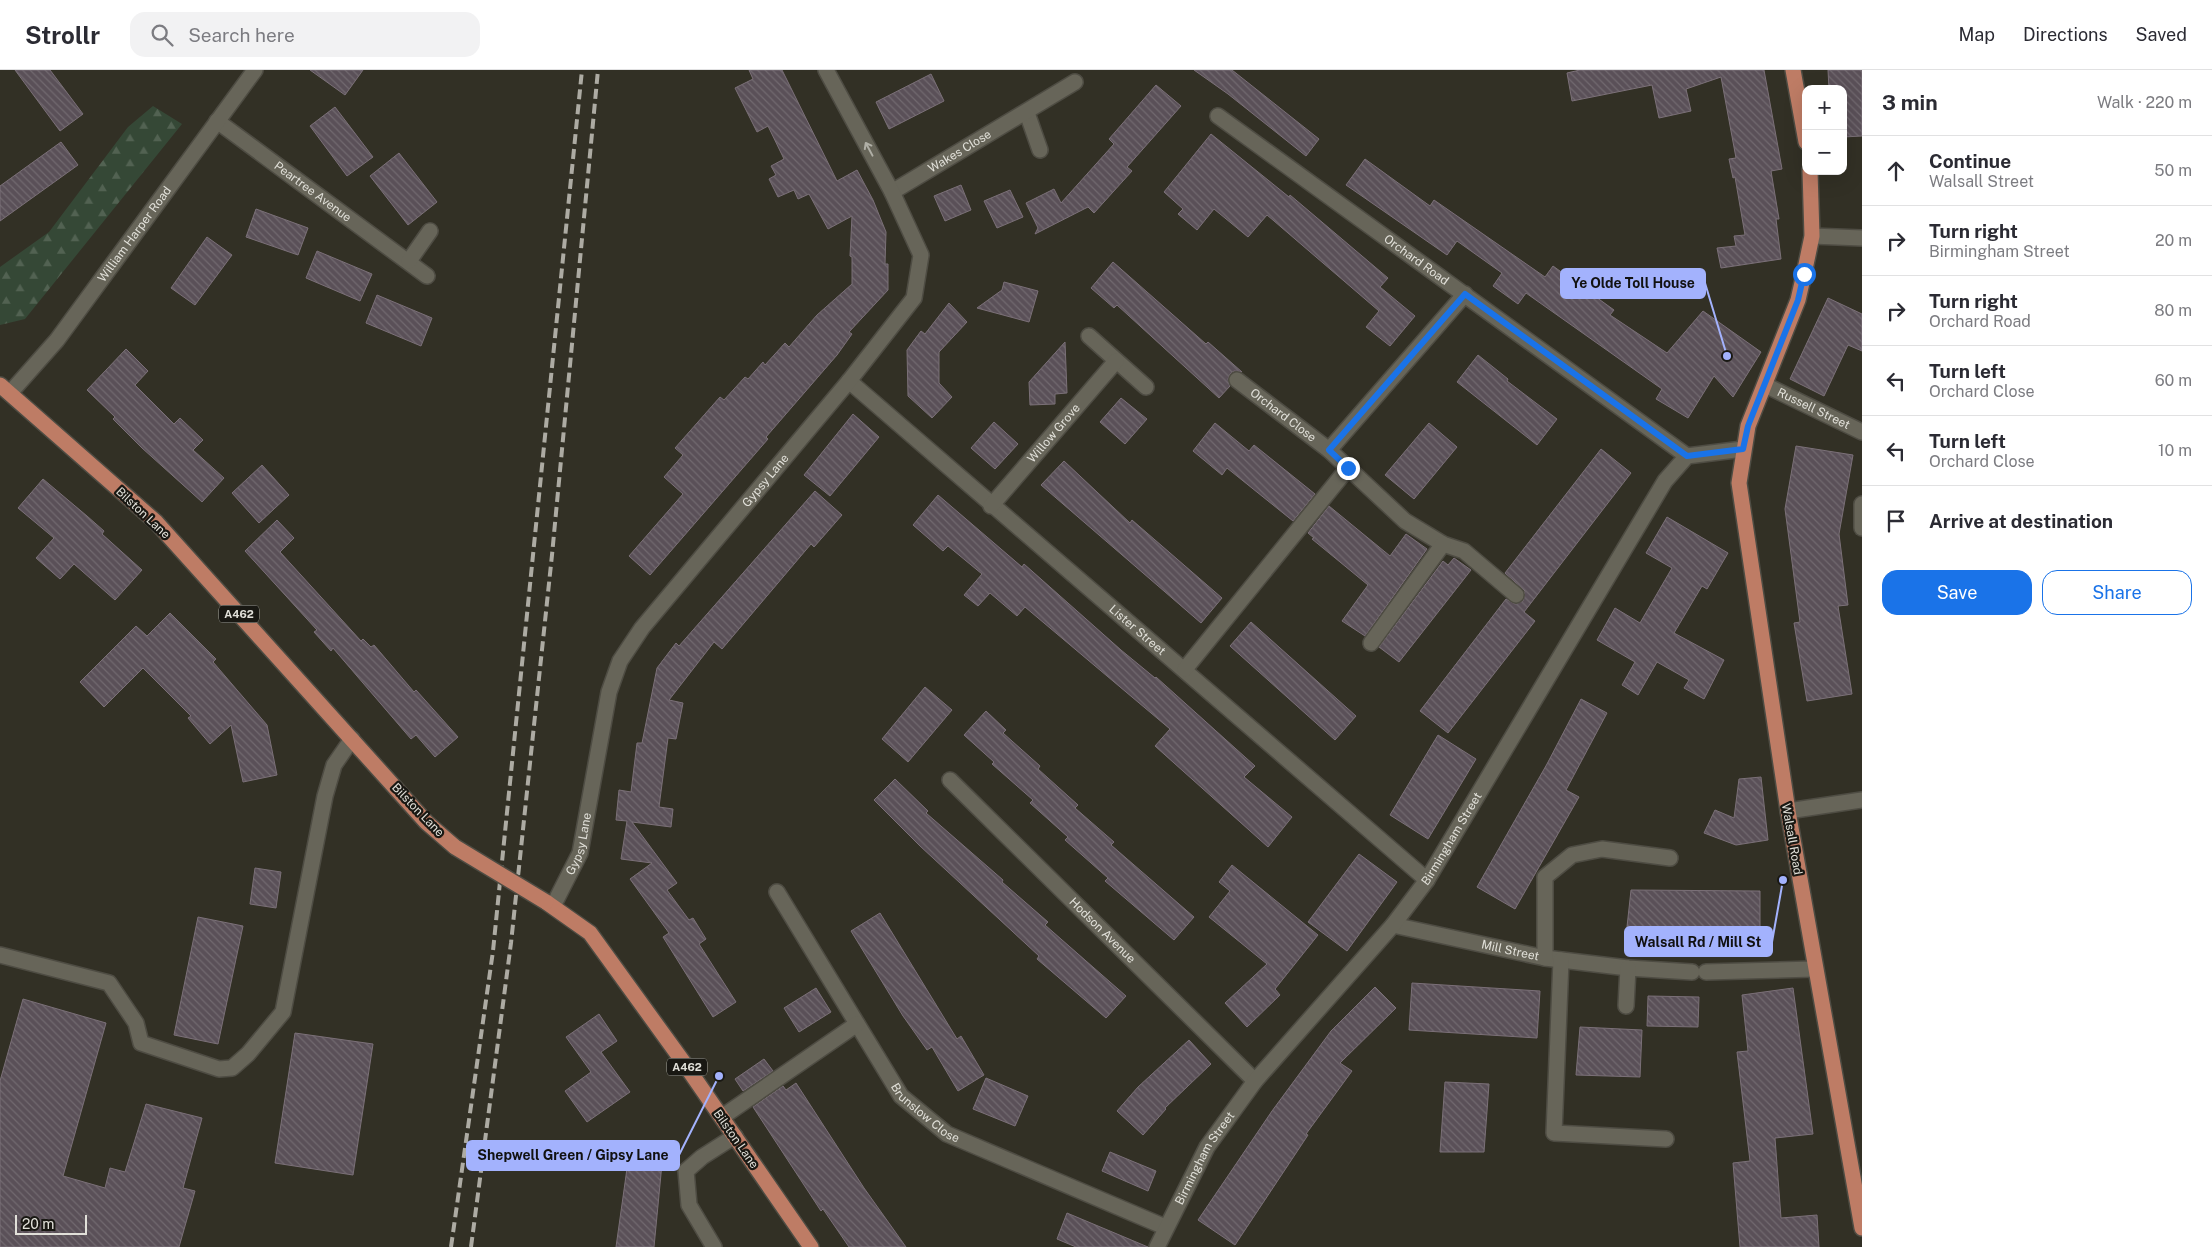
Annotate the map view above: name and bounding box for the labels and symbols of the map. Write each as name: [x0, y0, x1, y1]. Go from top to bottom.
street label: Wakes Close: [926, 127, 994, 176]
one-way arrow: [864, 142, 873, 157]
street label: Peartree Avenue: [271, 159, 354, 225]
street label: William Harper Road: [95, 184, 174, 285]
street label: Orchard Road: [1381, 232, 1451, 288]
route start: [1793, 263, 1816, 286]
callout: Ye Olde Toll House: [1561, 269, 1705, 298]
text: Ye Olde Toll House: [1571, 275, 1695, 291]
street label: Russell Street: [1775, 385, 1853, 432]
street label: Orchard Close: [1247, 386, 1319, 445]
street label: Willow Grove: [1025, 401, 1083, 466]
street label: Gypsy Lane: [739, 451, 792, 510]
route end: [1337, 457, 1360, 480]
street label: Bilston Lane: [113, 484, 173, 542]
street label: Lister Street: [1106, 602, 1169, 658]
road number: A462: [219, 606, 259, 622]
street label: Bilston Lane: [389, 780, 447, 840]
street label: Birmingham Street: [1418, 790, 1485, 888]
street label: Walsall Road: [1779, 802, 1805, 876]
street label: Gypsy Lane: [563, 811, 594, 877]
street label: Hodson Avenue: [1066, 895, 1138, 966]
callout: Walsall Rd / Mill St: [1625, 927, 1772, 956]
text: Walsall Rd / Mill St: [1635, 934, 1761, 950]
street label: Mill Street: [1480, 937, 1541, 964]
road number: A462: [667, 1059, 707, 1076]
street label: Brunslow Close: [888, 1080, 962, 1146]
street label: Bilston Lane: [711, 1107, 762, 1171]
street label: Birmingham Street: [1172, 1109, 1238, 1207]
callout: Shepwell Green / Gipsy Lane: [467, 1141, 679, 1170]
text: Shepwell Green / Gipsy Lane: [477, 1147, 669, 1163]
scale bar: [15, 1212, 88, 1235]

